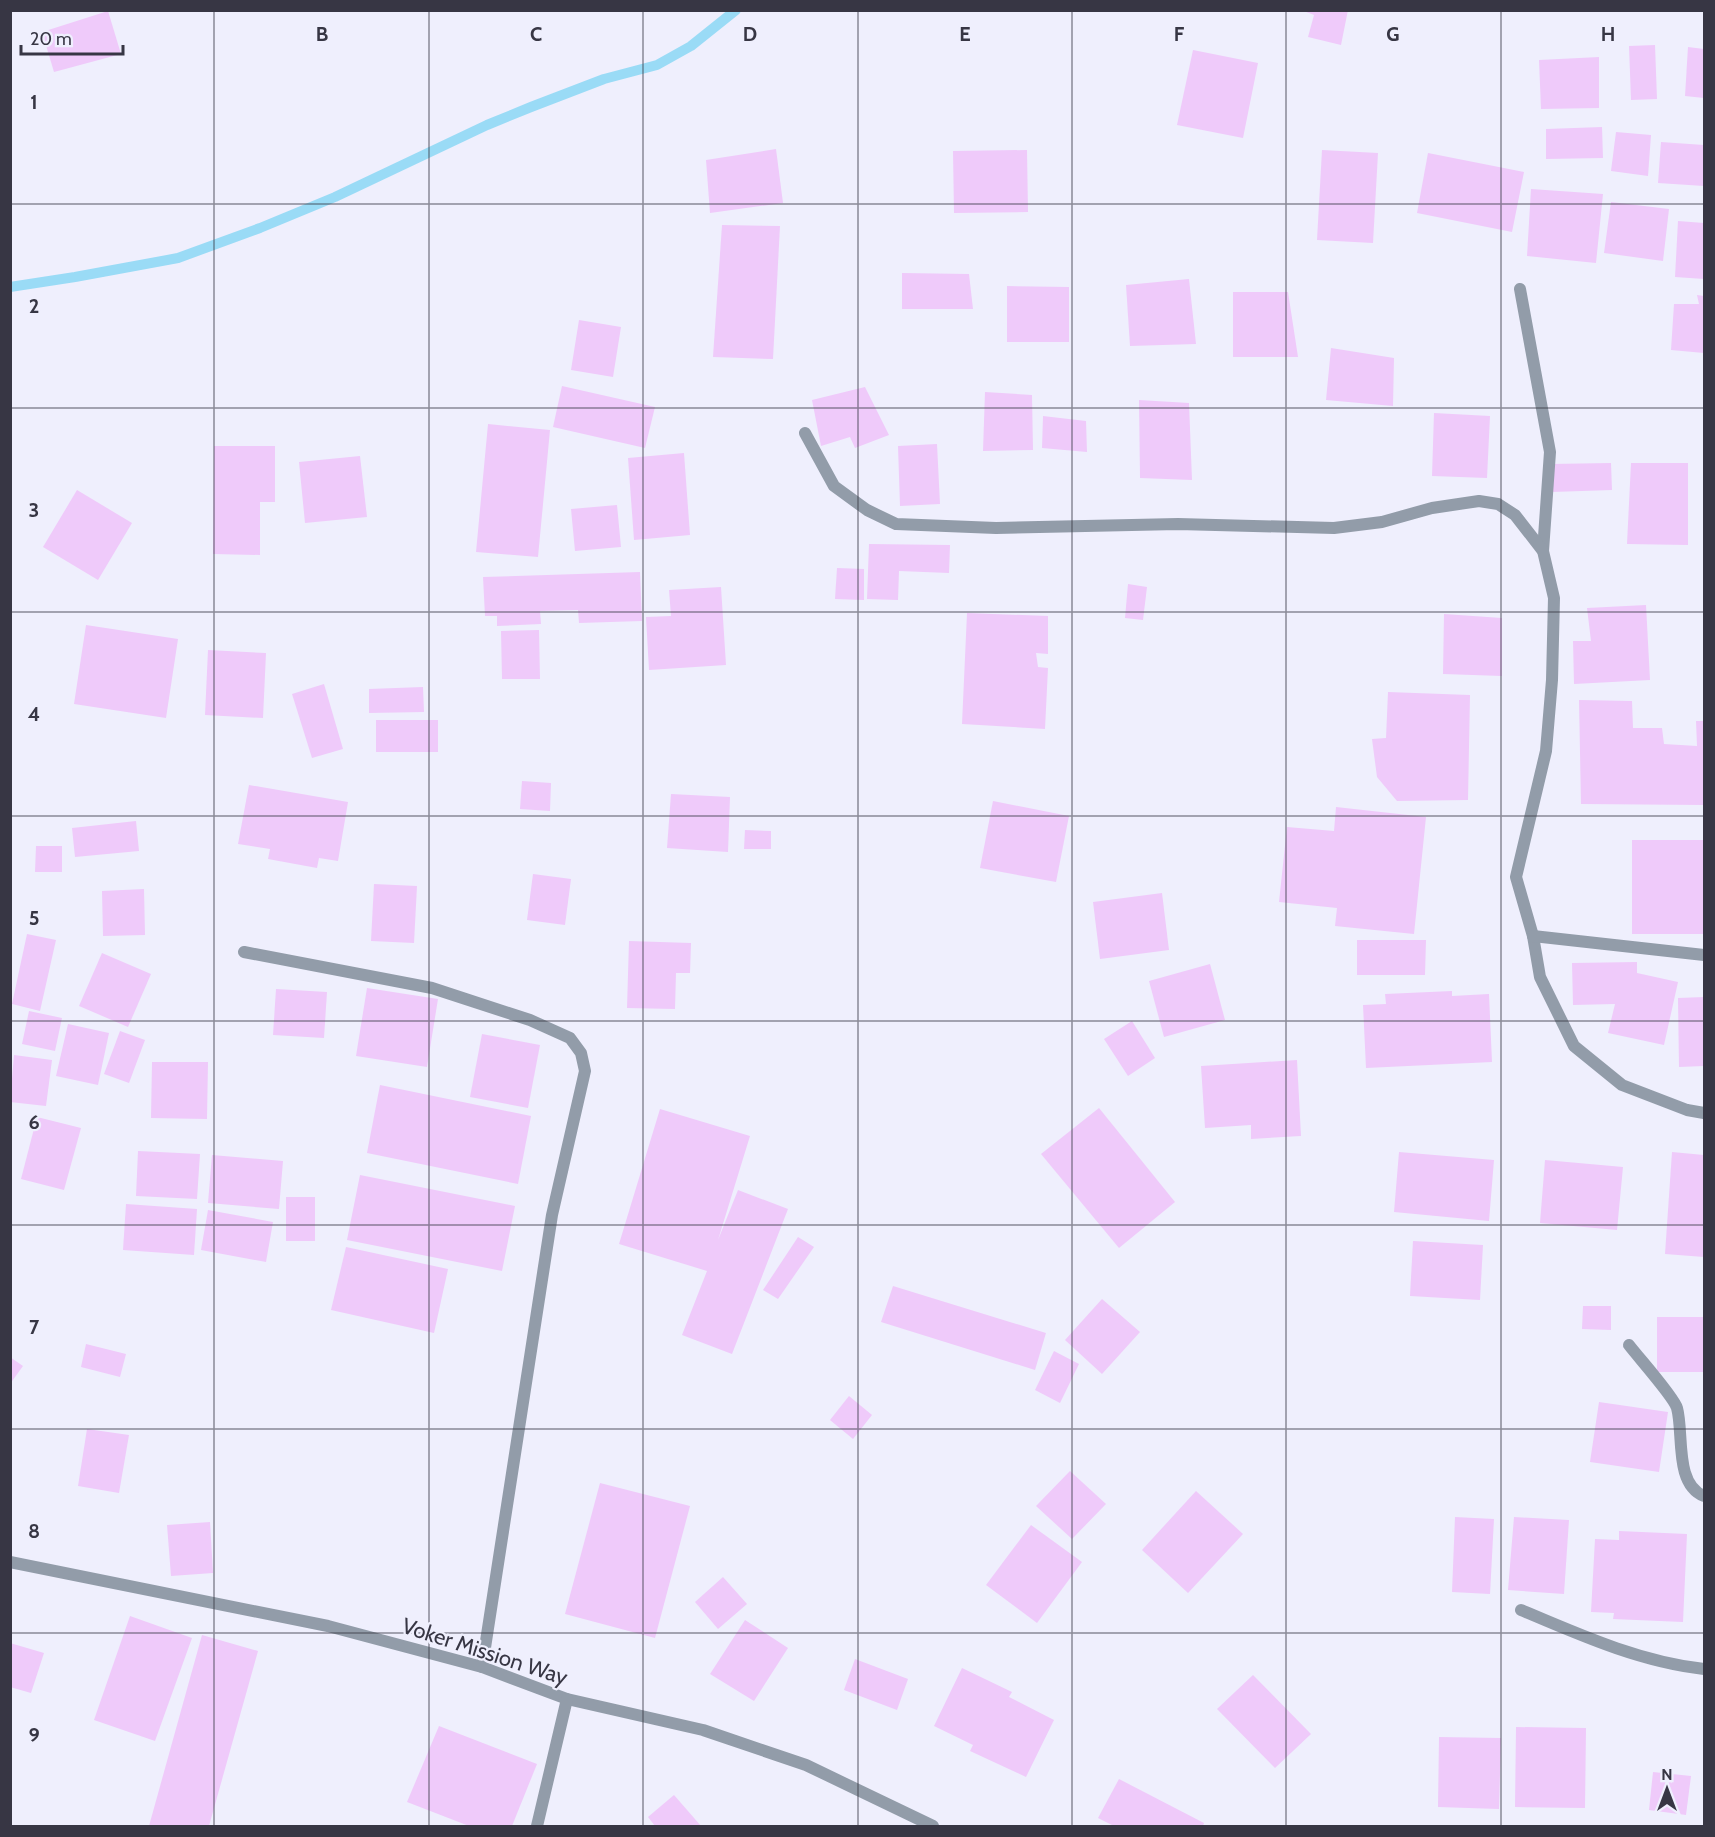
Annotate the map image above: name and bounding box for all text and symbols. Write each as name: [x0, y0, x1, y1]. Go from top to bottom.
scale bar: [21, 18, 123, 56]
text: B: [316, 22, 328, 46]
text: C: [530, 22, 542, 46]
text: D: [743, 22, 757, 46]
text: E: [959, 22, 971, 46]
text: F: [1174, 22, 1185, 46]
text: G: [1386, 22, 1400, 46]
text: H: [1601, 22, 1615, 46]
text: 20 m: [30, 28, 72, 50]
text: 1: [30, 90, 38, 114]
text: 2: [29, 294, 39, 318]
text: 3: [29, 498, 39, 522]
text: 4: [28, 702, 40, 726]
text: 5: [29, 906, 39, 930]
text: 6: [28, 1110, 40, 1134]
text: 7: [29, 1315, 40, 1339]
text: 8: [28, 1519, 40, 1543]
street label: Voker Mission Way: [399, 1612, 571, 1691]
text: 9: [28, 1723, 40, 1747]
north arrow: [1637, 1759, 1697, 1819]
text: N: [1661, 1765, 1673, 1784]

